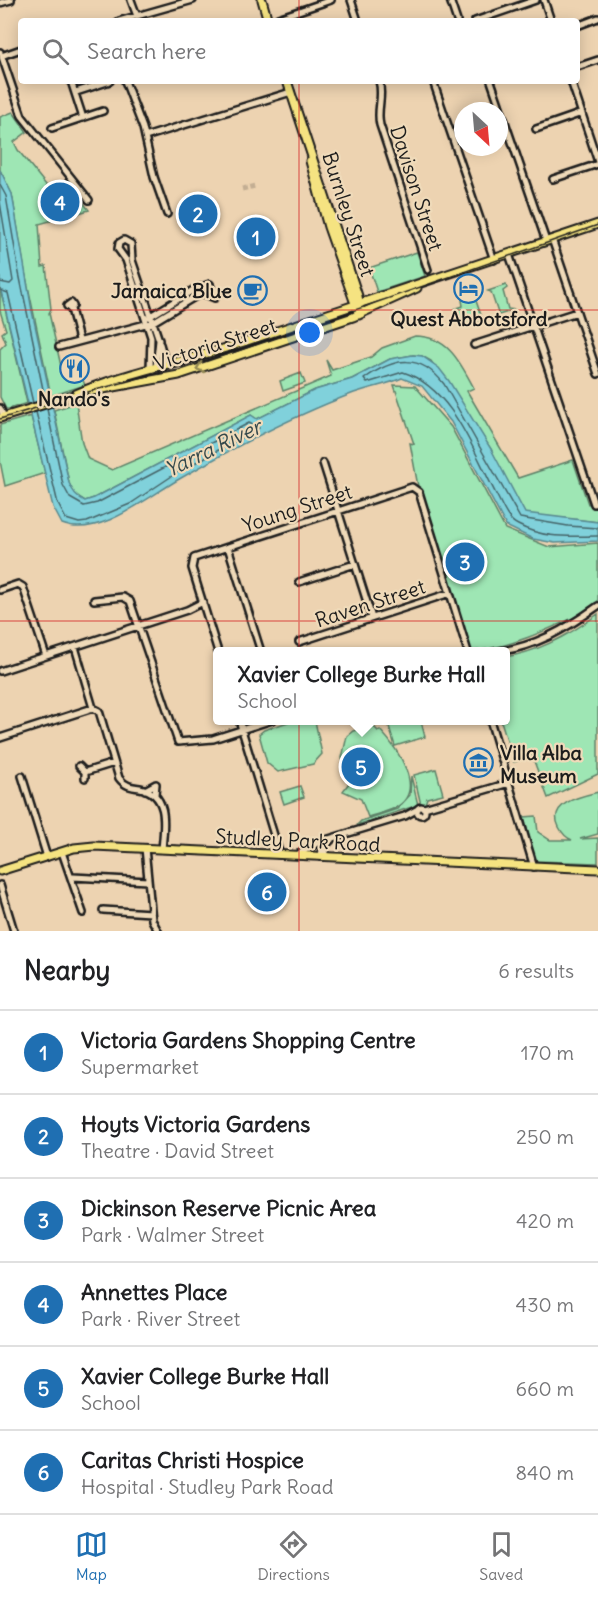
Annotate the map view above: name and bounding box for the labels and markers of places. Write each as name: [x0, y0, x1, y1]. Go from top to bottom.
pin: 4: [40, 180, 80, 224]
pin: 2: [178, 192, 218, 236]
pin: 1: [236, 214, 276, 260]
hotel icon: Quest Abbotsford: [453, 272, 485, 304]
cafe icon: Jamaica Blue: [237, 274, 269, 306]
place label: Jamaica Blue: [111, 278, 232, 303]
place label: Quest Abbotsford: [390, 306, 548, 331]
restaurant icon: Nando's: [58, 352, 90, 384]
place label: Nando's: [38, 386, 110, 411]
pin: 3: [446, 540, 484, 584]
place label: Villa Alba Museum: [500, 740, 582, 788]
pin: 5: [342, 744, 380, 789]
museum icon: Villa Alba Museum: [463, 747, 495, 779]
pin: 6: [248, 870, 286, 914]

